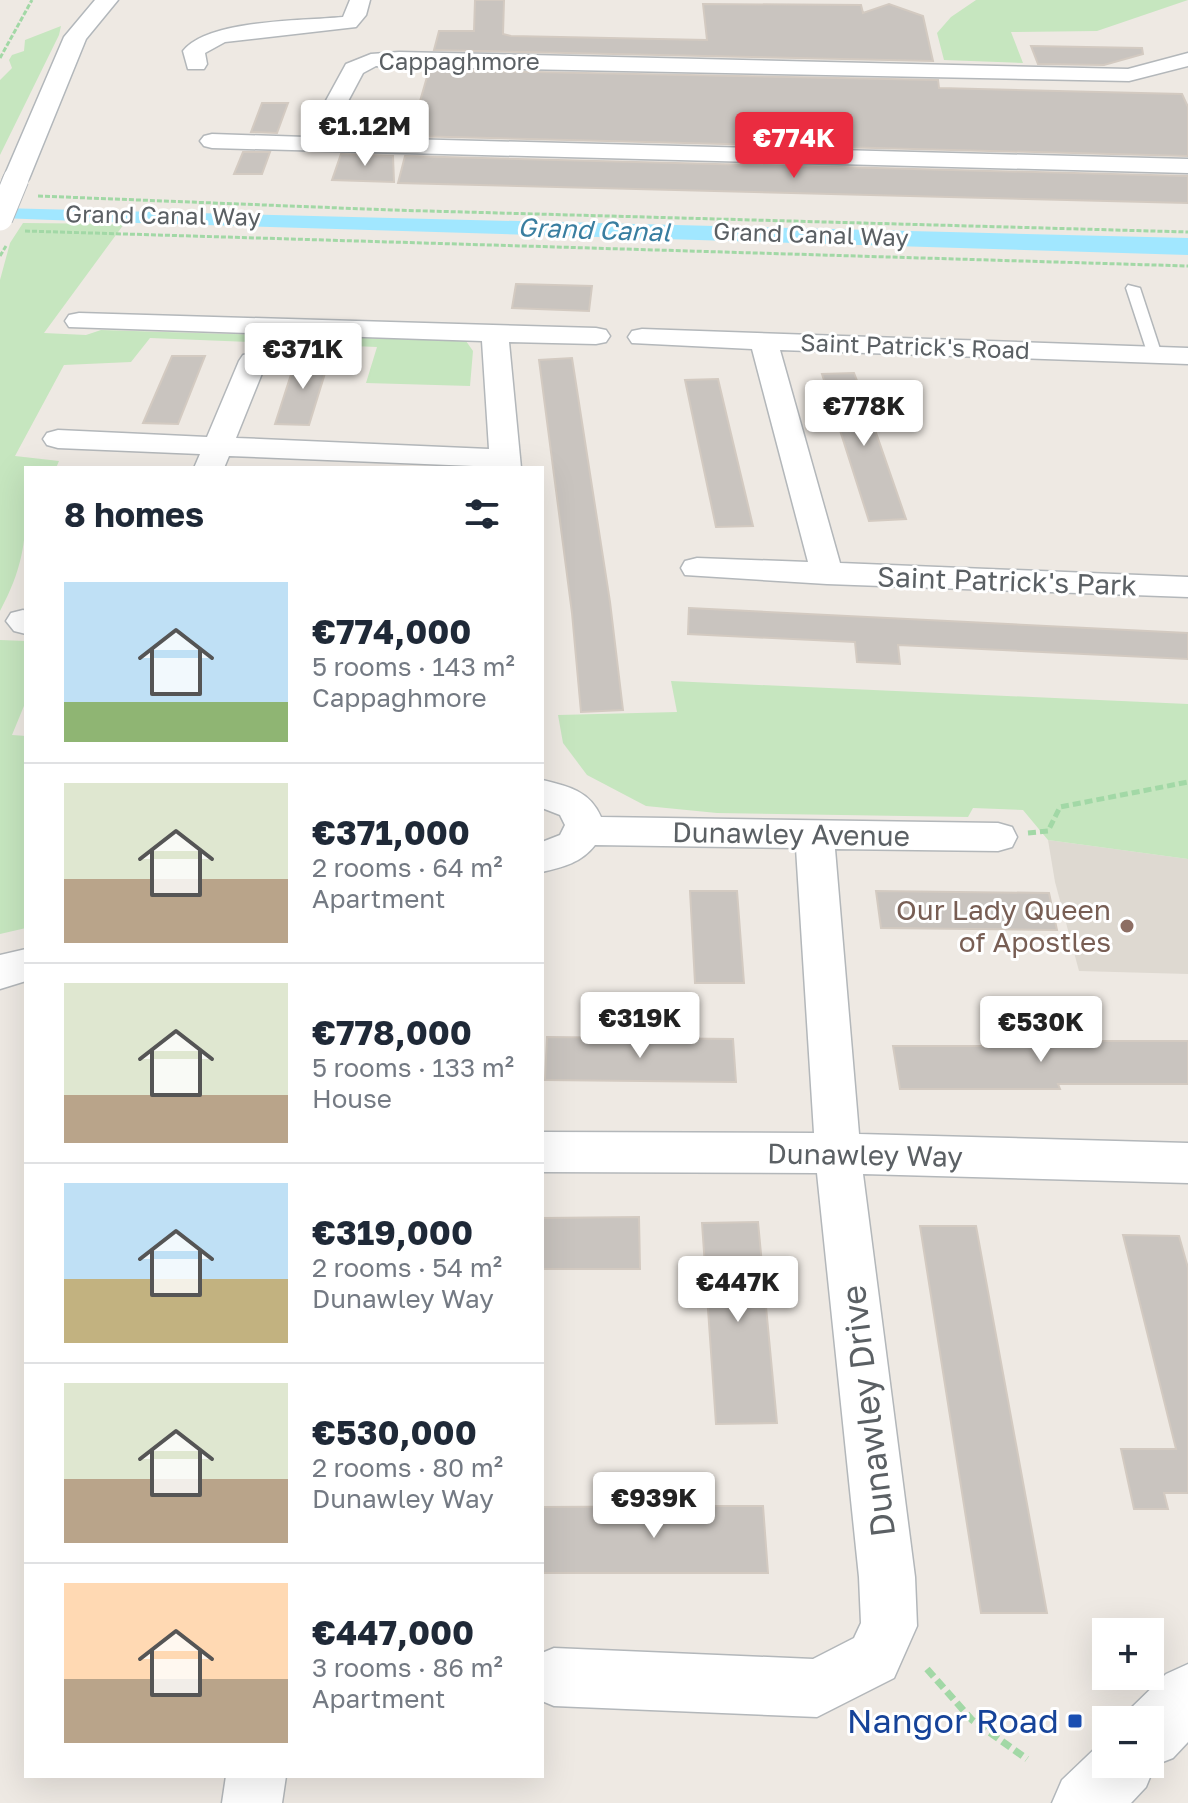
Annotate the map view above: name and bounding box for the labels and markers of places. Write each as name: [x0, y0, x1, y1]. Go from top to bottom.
pin: €1.12M: [300, 100, 430, 168]
pin: €774K: [738, 112, 850, 180]
pin: €371K: [247, 323, 359, 391]
pin: €778K: [808, 380, 920, 448]
place label: Our Lady Queen of Apostles: [896, 893, 1111, 958]
marker: Our Lady Queen of Apostles: [1118, 917, 1136, 935]
pin: €319K: [584, 992, 696, 1060]
pin: €530K: [985, 996, 1097, 1064]
pin: €447K: [682, 1256, 794, 1324]
pin: €939K: [598, 1472, 710, 1540]
place label: Nangor Road: [847, 1700, 1059, 1740]
marker: Nangor Road: [1066, 1712, 1084, 1730]

